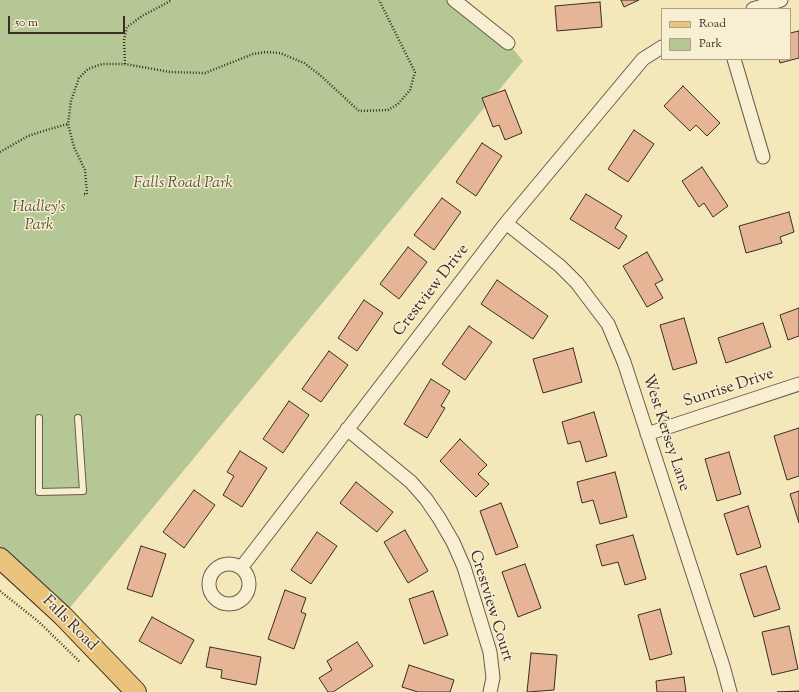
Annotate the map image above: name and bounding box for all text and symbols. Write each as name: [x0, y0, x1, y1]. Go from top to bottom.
scale bar: [10, 8, 127, 34]
legend: [661, 8, 791, 60]
text: 50 m: [15, 14, 38, 32]
text: Road: [699, 15, 726, 33]
text: Park: [699, 35, 722, 53]
park label: Falls Road Park: [133, 174, 233, 194]
park label: Hadley's Park: [12, 198, 66, 236]
street label: Crestview Drive: [390, 241, 474, 341]
street label: Sunrise Drive: [681, 365, 777, 413]
street label: West Kersey Lane: [637, 372, 693, 494]
street label: Crestview Court: [464, 548, 516, 664]
street label: Falls Road: [37, 592, 101, 656]

